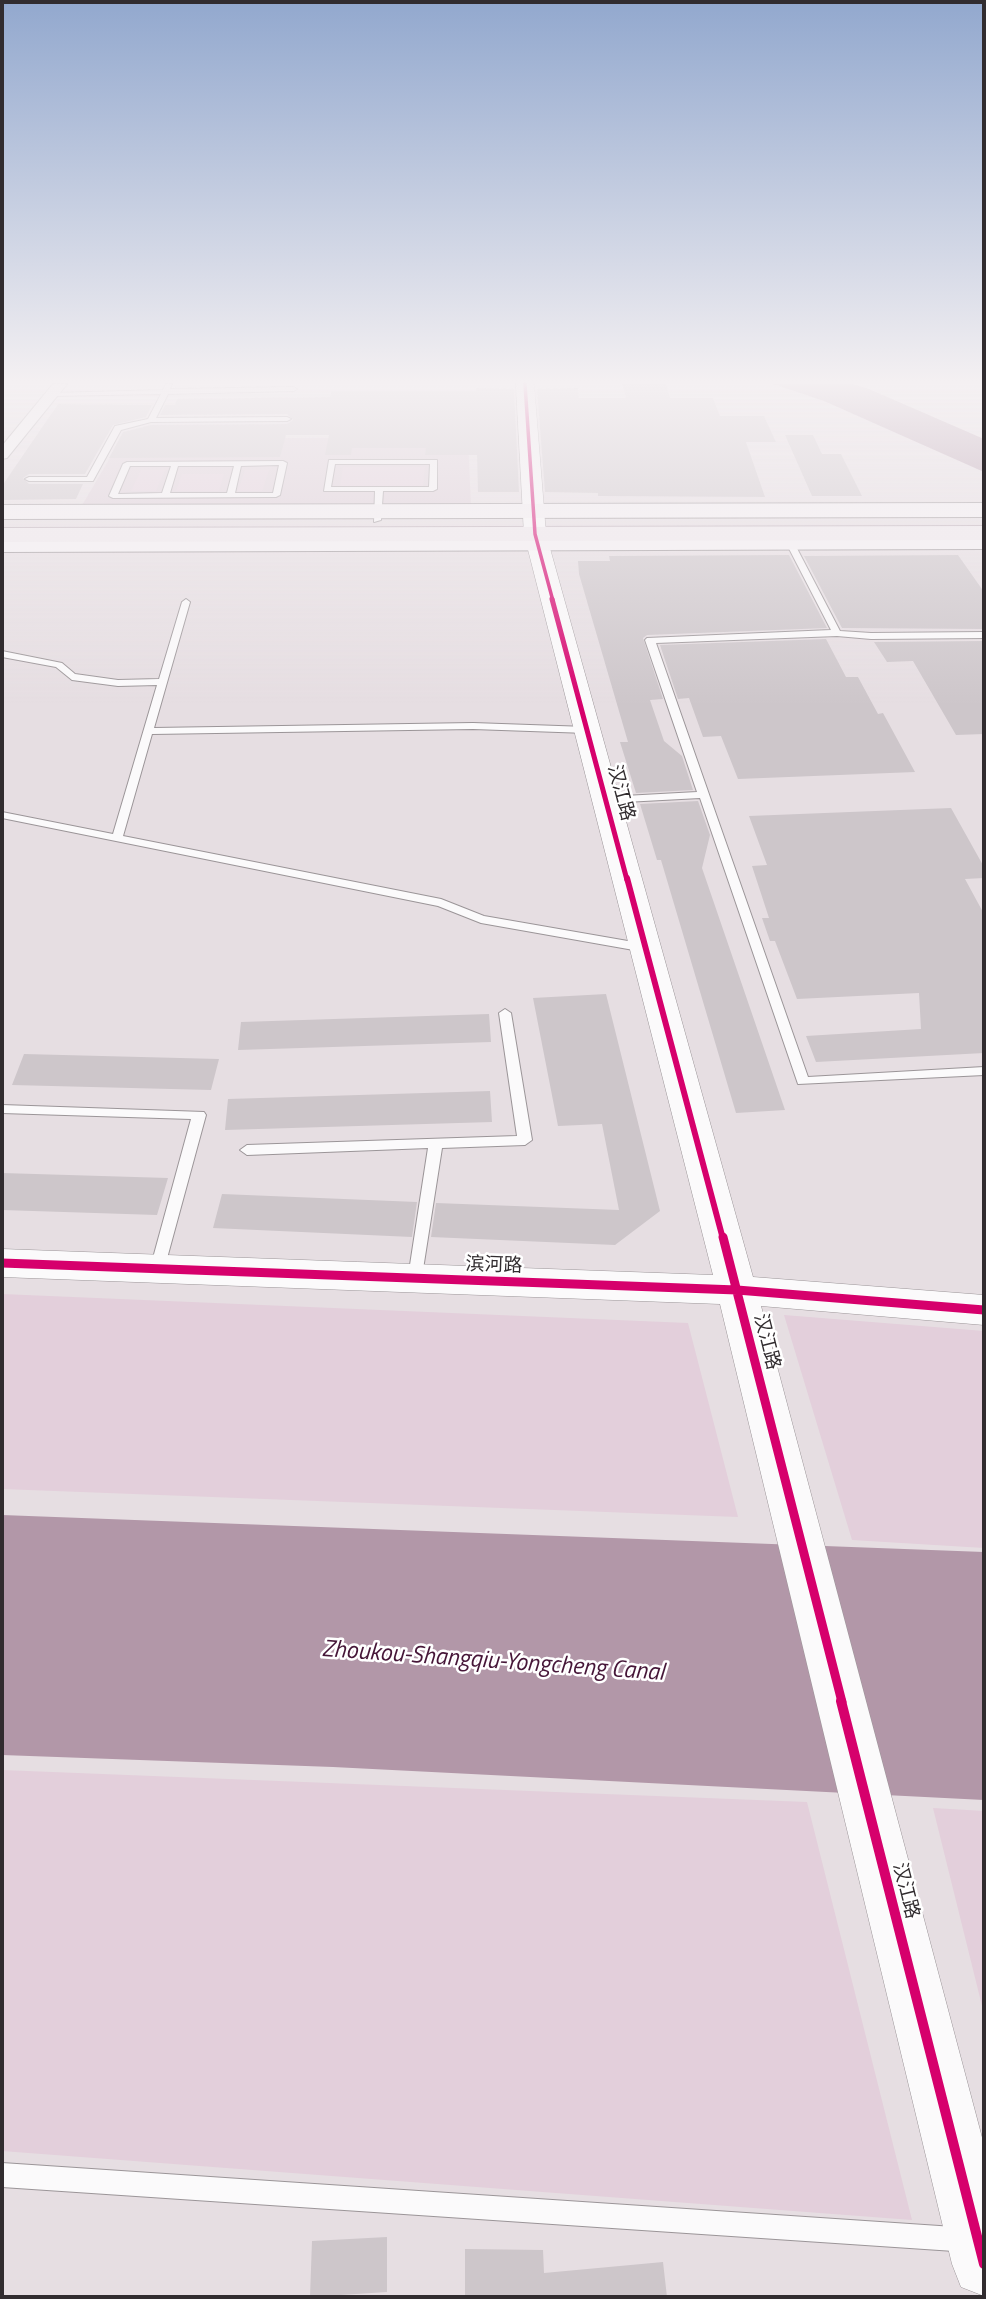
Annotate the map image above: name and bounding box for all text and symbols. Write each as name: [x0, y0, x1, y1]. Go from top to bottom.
street label: 汉江路: [602, 763, 638, 823]
street label: 滨河路: [465, 1254, 523, 1278]
street label: 汉江路: [748, 1312, 784, 1372]
water label: Zhoukou-Shangqiu-Yongcheng Canal: [321, 1636, 665, 1688]
street label: 汉江路: [887, 1861, 923, 1921]

